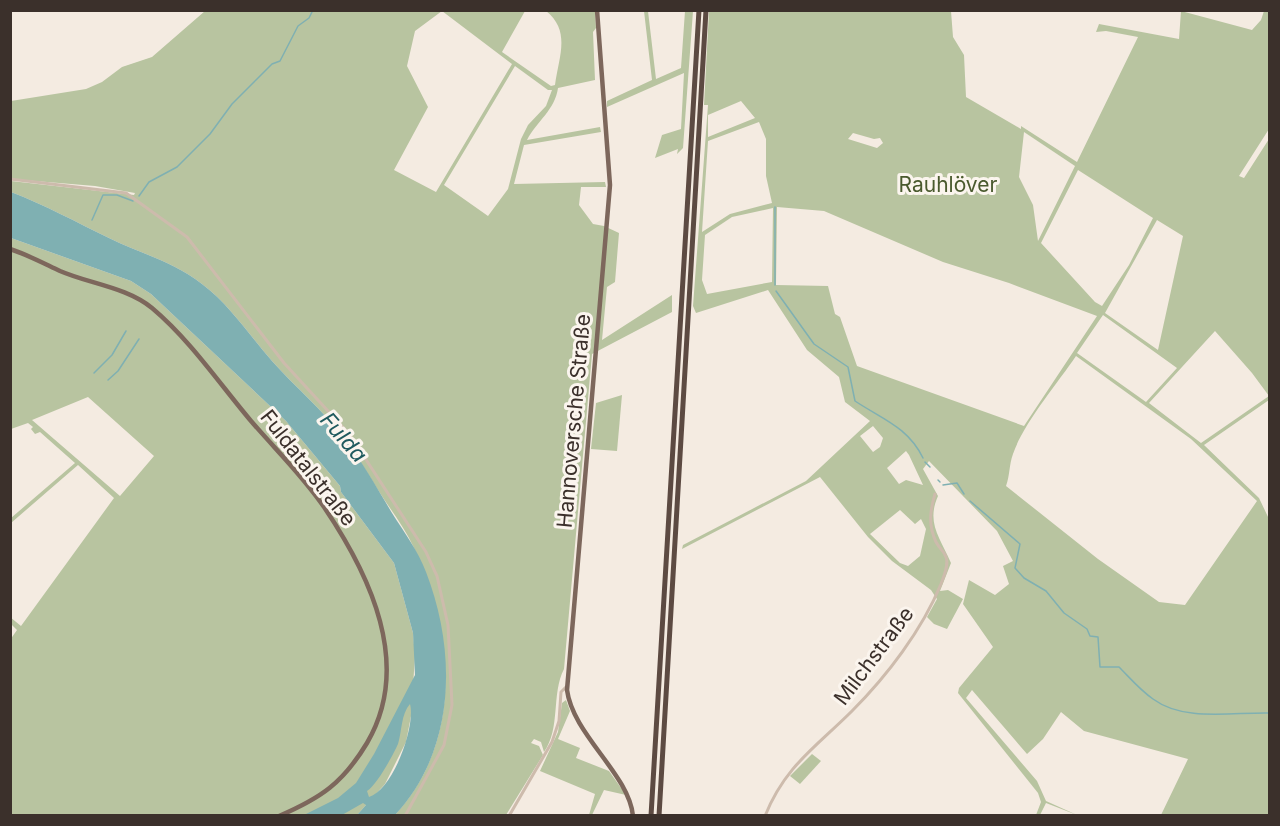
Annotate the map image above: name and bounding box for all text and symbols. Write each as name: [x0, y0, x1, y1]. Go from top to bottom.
park label: Rauhlöver: [899, 172, 998, 197]
street label: Hannoversche Straße: [552, 313, 595, 529]
street label: Fuldatalstraße: [255, 405, 362, 531]
water label: Fulda: [315, 407, 373, 467]
street label: Milchstraße: [829, 602, 919, 710]

